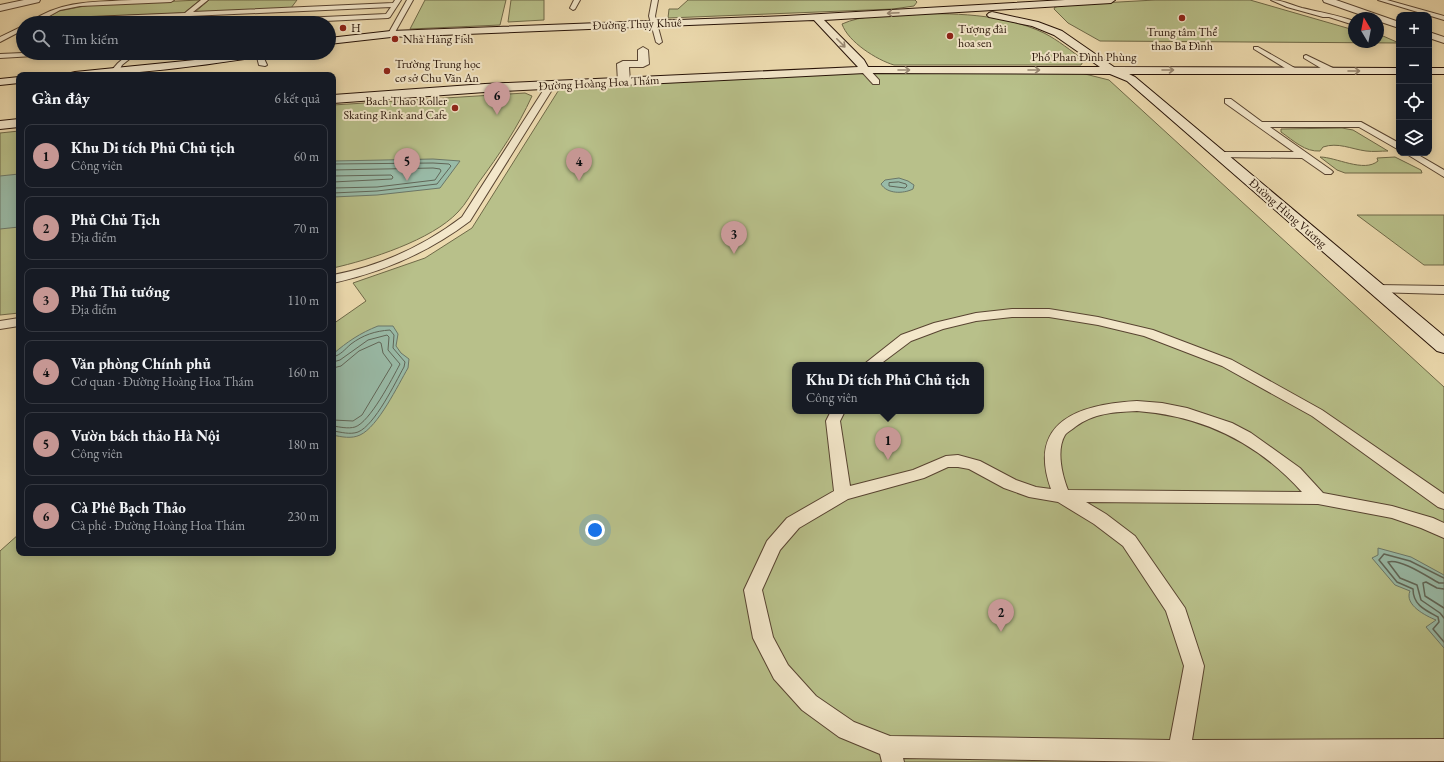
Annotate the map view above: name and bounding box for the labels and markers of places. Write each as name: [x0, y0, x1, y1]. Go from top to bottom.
marker: Trung tâm Thể thao Ba Đình: [1177, 13, 1187, 23]
place label: H: [351, 20, 361, 36]
place label: Tượng đài hoa sen: [958, 21, 1007, 51]
marker: H: [338, 23, 348, 33]
place label: Trung tâm Thể thao Ba Đình: [1147, 24, 1217, 54]
place label: Nhà Hàng Fish: [403, 31, 473, 47]
marker: Tượng đài hoa sen: [945, 31, 955, 41]
marker: Nhà Hàng Fish: [390, 34, 400, 44]
place label: Trường Trung học cơ sở Chu Văn An: [395, 56, 481, 86]
marker: Trường Trung học cơ sở Chu Văn An: [382, 66, 392, 76]
pin: 6: [484, 82, 510, 115]
place label: Bach Thao Roller Skating Rink and Cafe: [343, 93, 447, 123]
marker: Bach Thao Roller Skating Rink and Cafe: [450, 103, 460, 113]
pin: 5: [394, 148, 420, 181]
pin: 4: [566, 148, 592, 181]
pin: 3: [721, 221, 747, 254]
pin: 1: [875, 427, 901, 460]
pin: 2: [988, 599, 1014, 632]

